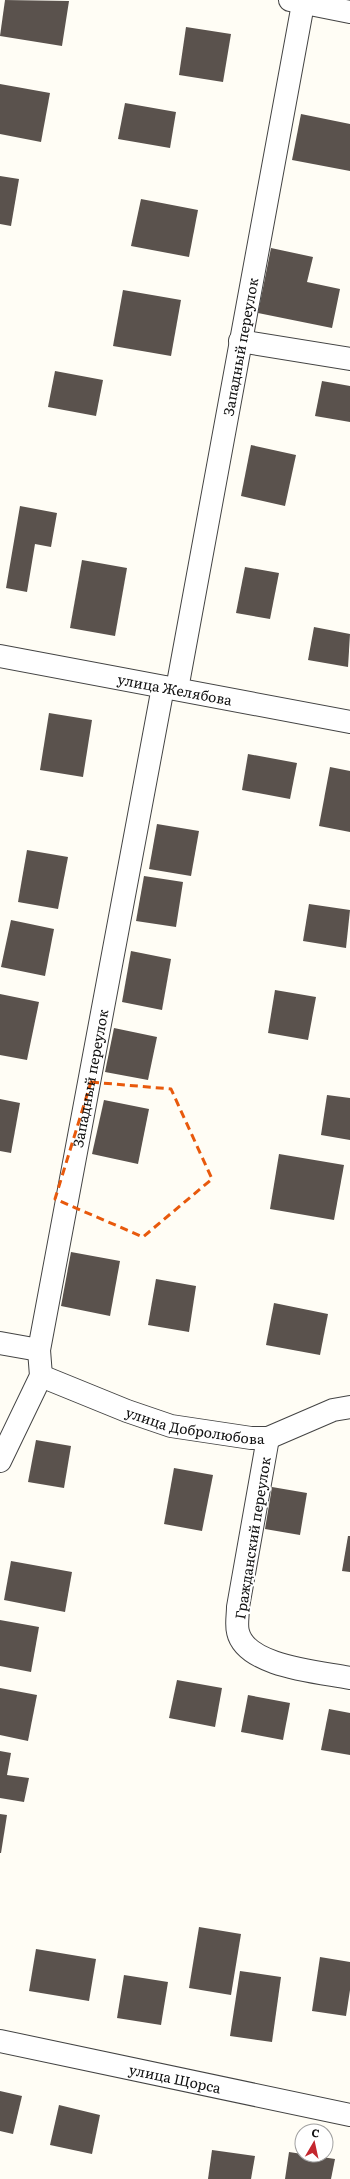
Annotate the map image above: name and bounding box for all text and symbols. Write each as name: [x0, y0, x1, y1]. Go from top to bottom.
street label: Западный переулок: [217, 275, 263, 417]
street label: улица Желябова: [116, 668, 234, 710]
street label: Западный переулок: [67, 1007, 113, 1149]
street label: улица Добролюбова: [123, 1401, 265, 1448]
street label: Гражданский переулок: [229, 1455, 275, 1621]
street label: улица Щорса: [127, 2059, 223, 2098]
north arrow: [294, 2123, 334, 2163]
text: С: [311, 2124, 321, 2141]

